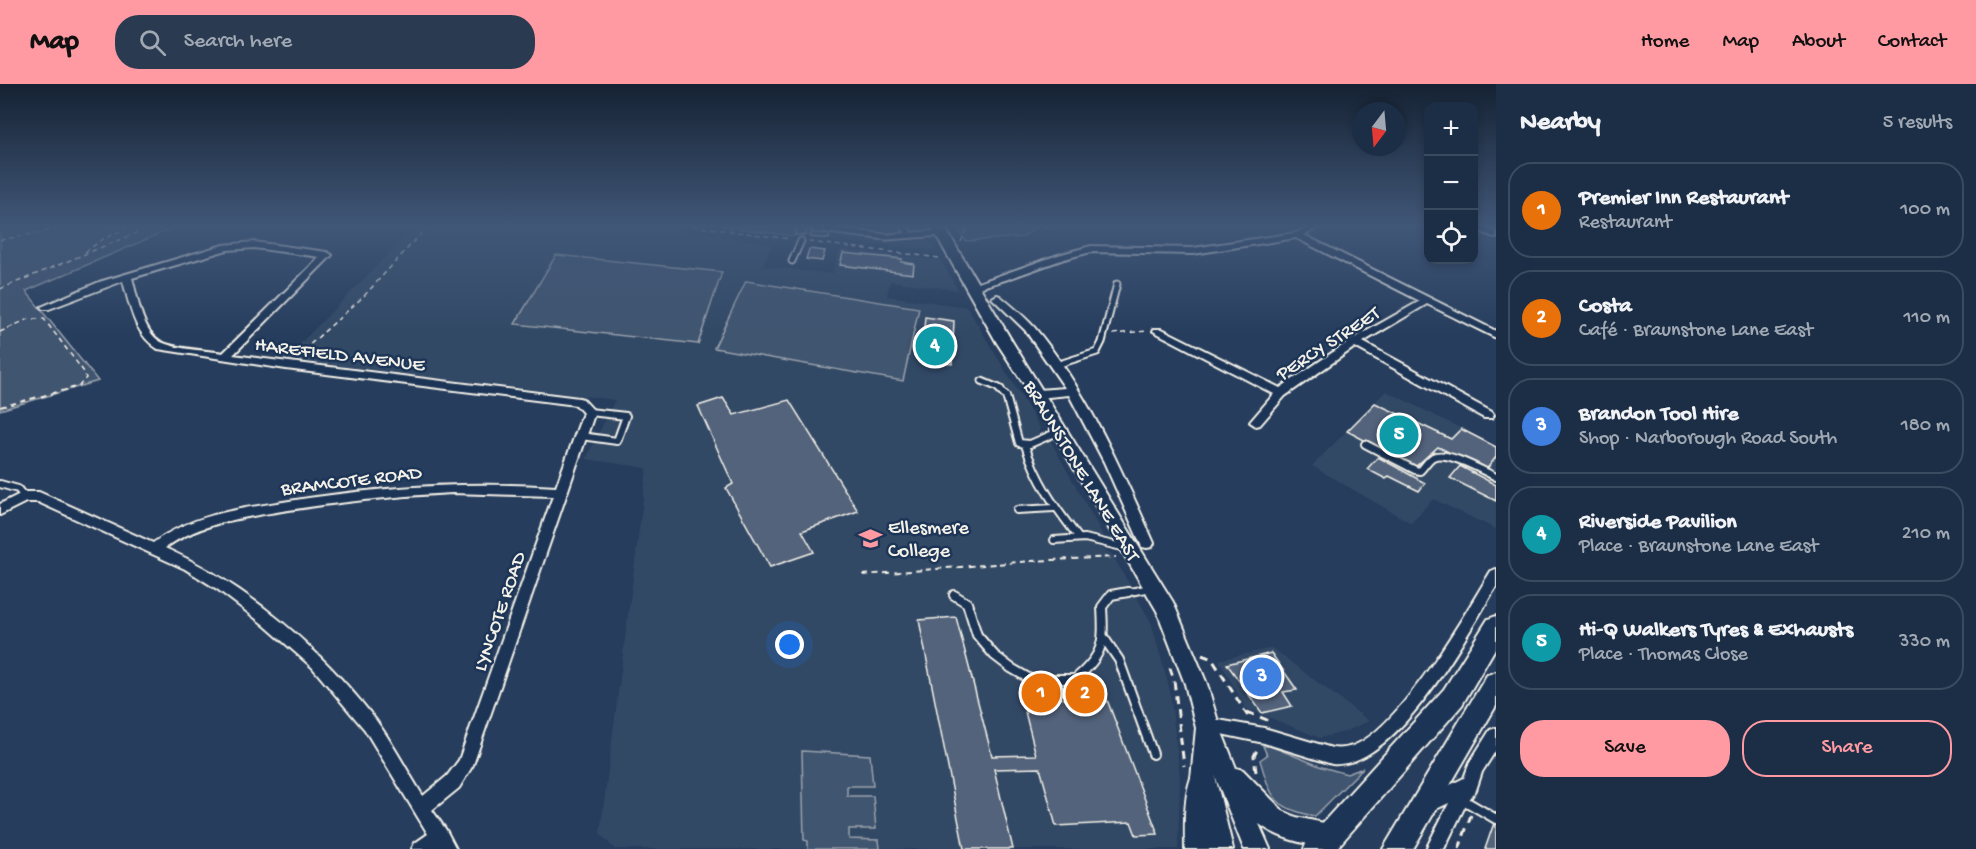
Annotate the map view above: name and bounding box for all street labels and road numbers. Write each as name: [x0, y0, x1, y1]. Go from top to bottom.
street label: PERCY STREET: [1272, 302, 1386, 388]
street label: HAREFIELD AVENUE: [253, 335, 427, 379]
street label: BRAUNSTONE LANE EAST: [1016, 376, 1144, 568]
street label: BRAMCOTE ROAD: [279, 462, 424, 503]
street label: LYNCOTE ROAD: [470, 548, 533, 675]

